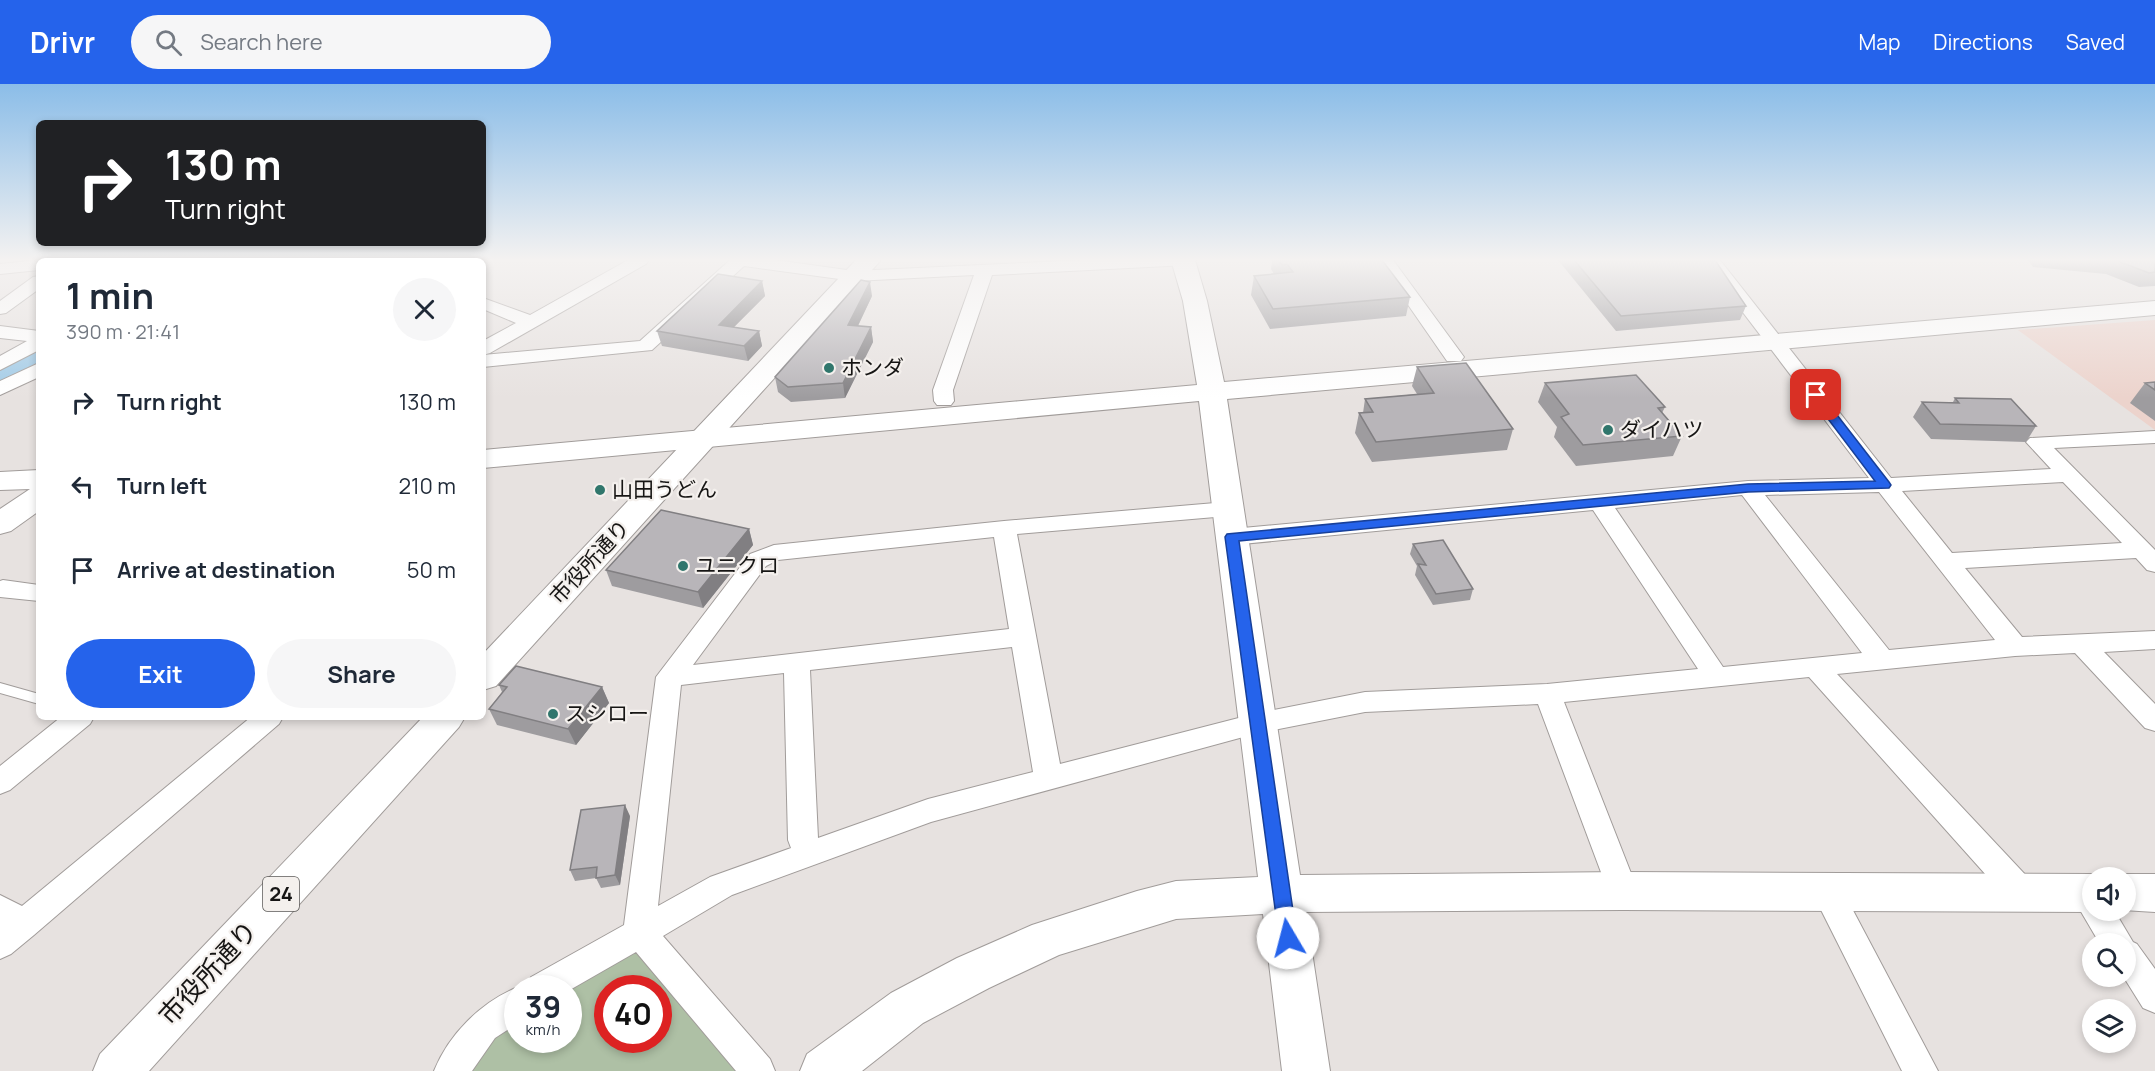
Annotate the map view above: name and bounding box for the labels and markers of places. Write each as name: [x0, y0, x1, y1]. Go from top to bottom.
place label: ホンダ: [841, 353, 904, 381]
marker: ホンダ: [822, 361, 836, 375]
pin: [1790, 369, 1841, 420]
place label: ダイハツ: [1620, 415, 1704, 443]
marker: ダイハツ: [1601, 423, 1615, 437]
place label: 山田うどん: [612, 475, 717, 503]
marker: 山田うどん: [593, 483, 607, 497]
place label: ユニクロ: [695, 551, 779, 579]
marker: ユニクロ: [676, 559, 690, 573]
place label: スシロー: [565, 699, 649, 727]
marker: スシロー: [546, 707, 560, 721]

